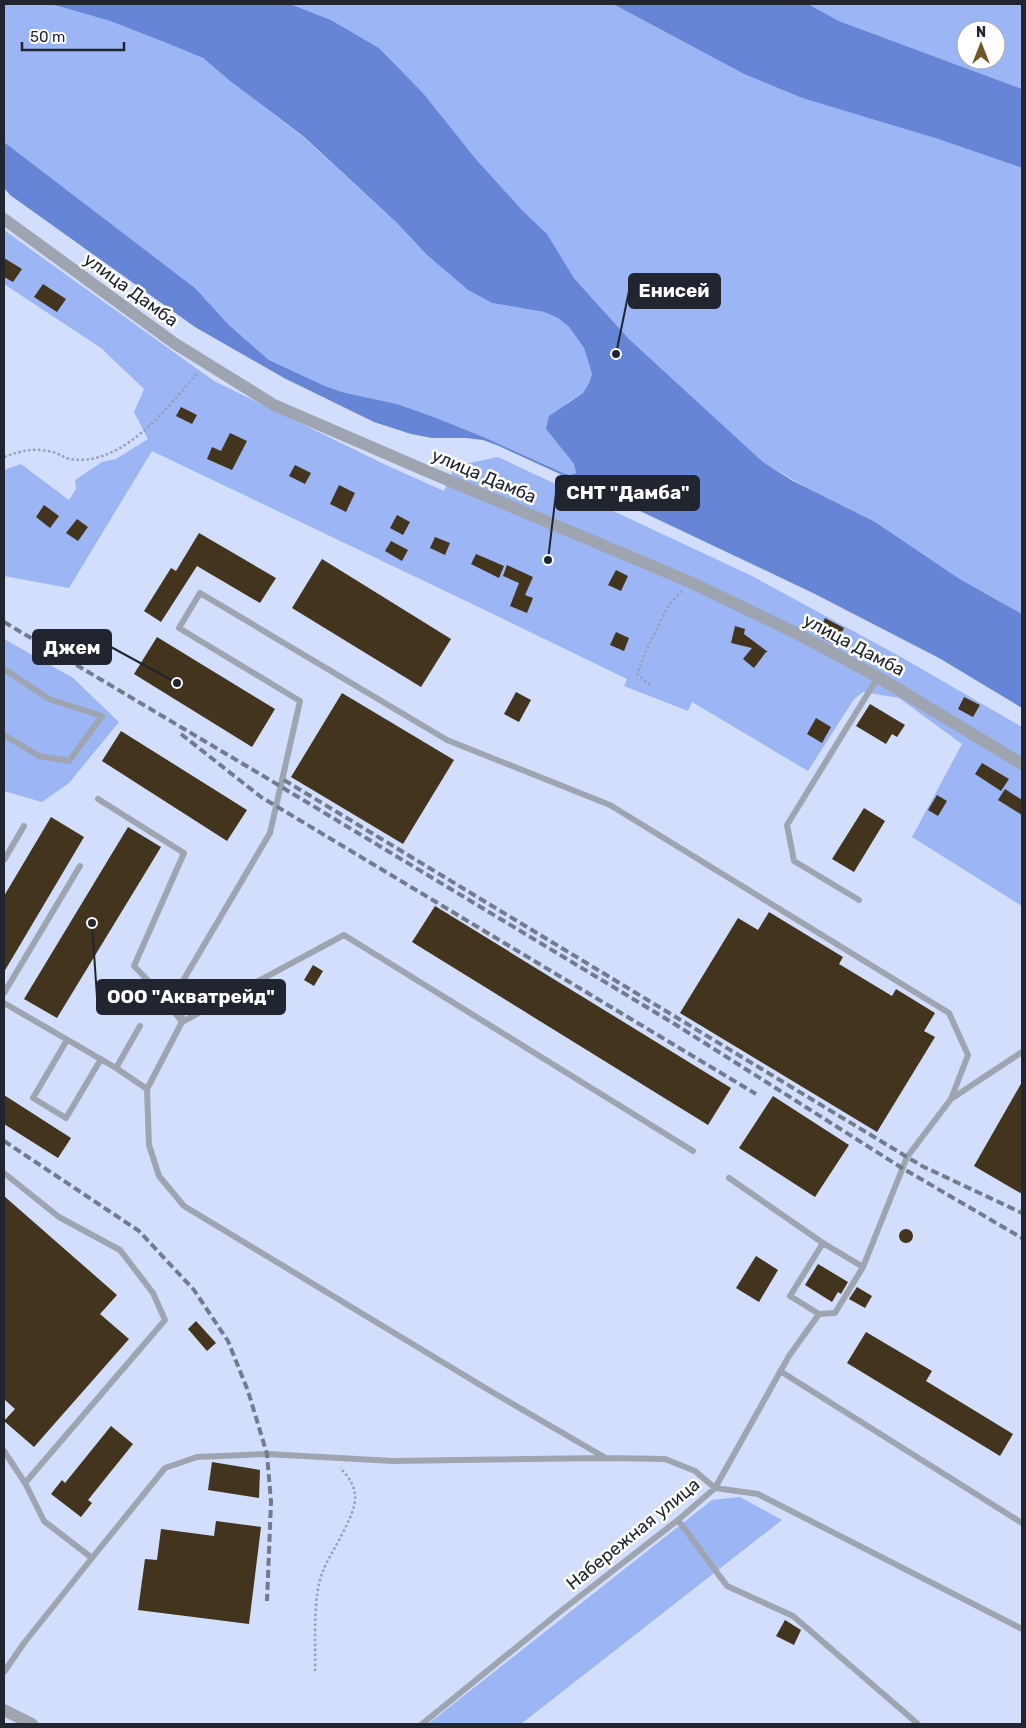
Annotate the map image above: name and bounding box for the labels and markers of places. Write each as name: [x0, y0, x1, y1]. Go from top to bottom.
callout: Енисей: [629, 274, 720, 308]
callout: СНТ "Дамба": [556, 476, 699, 510]
callout: Джем: [33, 630, 111, 664]
callout: ООО "Акватрейд": [97, 980, 285, 1014]

